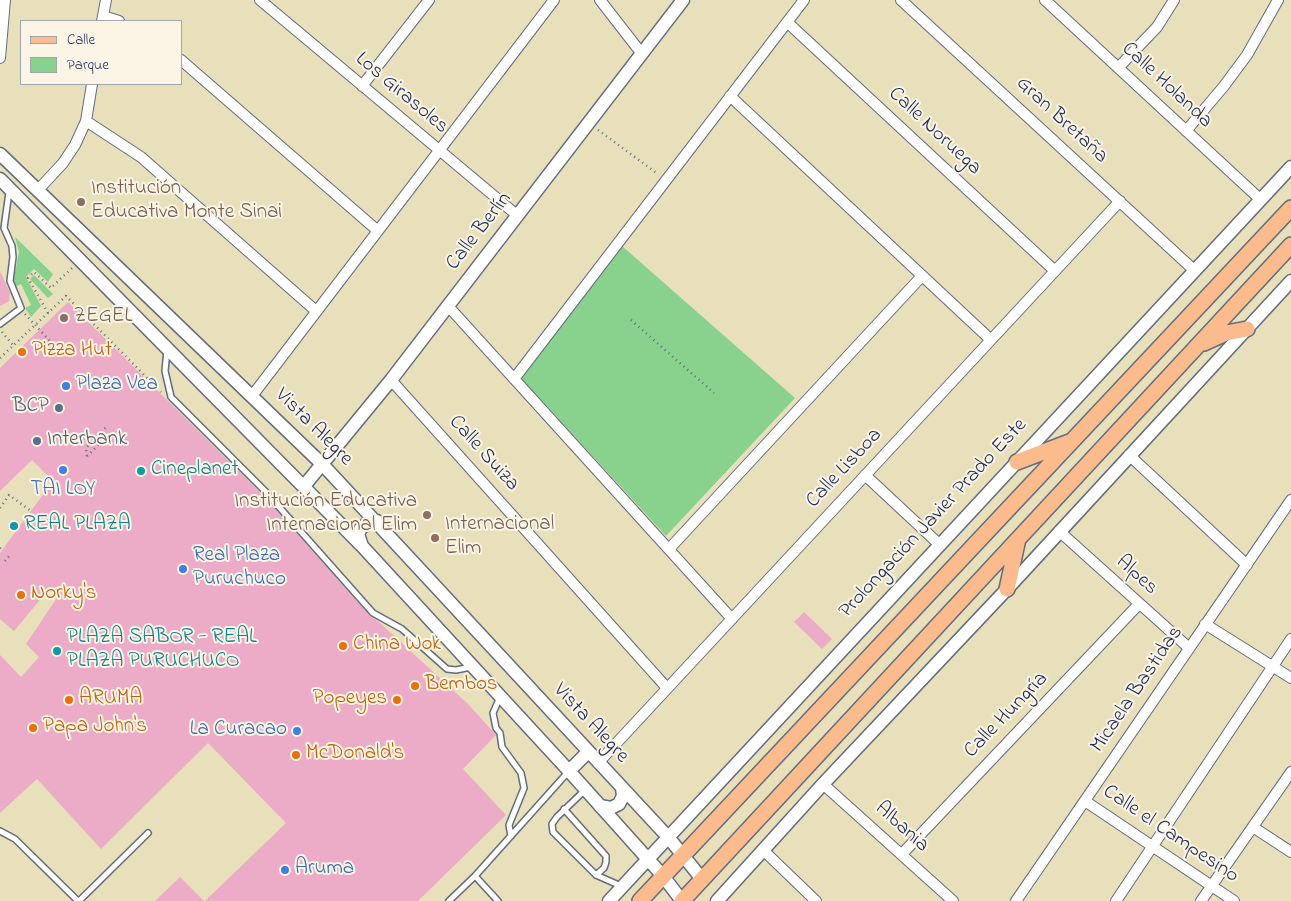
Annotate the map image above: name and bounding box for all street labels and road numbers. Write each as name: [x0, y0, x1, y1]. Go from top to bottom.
street label: Calle Holanda: [1115, 37, 1217, 135]
street label: Los Girasoles: [349, 48, 453, 140]
street label: Gran Bretaña: [1010, 72, 1112, 170]
street label: Calle Noruega: [882, 82, 986, 182]
street label: Calle Berlín: [442, 188, 518, 276]
street label: Vista Alegre: [269, 384, 357, 472]
street label: Calle Suiza: [442, 411, 524, 497]
street label: Prolongación Javier Prado Este: [835, 414, 1033, 624]
street label: Calle Lisboa: [802, 424, 888, 514]
street label: Alpes: [1110, 551, 1162, 601]
street label: Micaela Bastidas: [1086, 622, 1190, 758]
street label: Calle Hungría: [960, 668, 1054, 764]
street label: Vista Alegre: [547, 679, 633, 769]
street label: Calle el Campesino: [1097, 780, 1243, 890]
street label: Albania: [869, 797, 933, 859]

